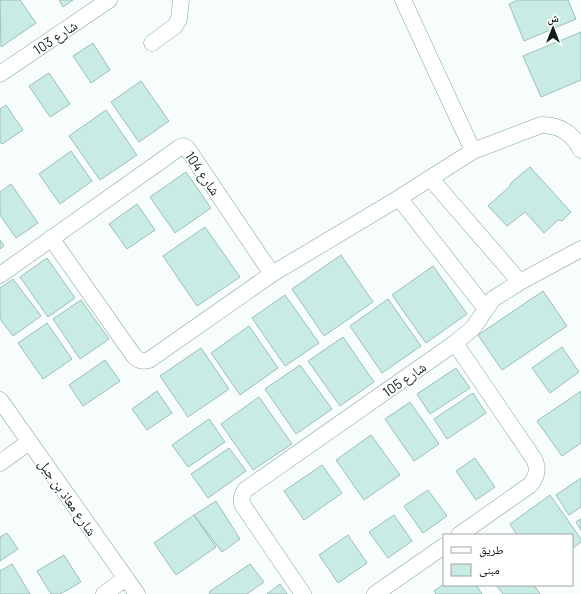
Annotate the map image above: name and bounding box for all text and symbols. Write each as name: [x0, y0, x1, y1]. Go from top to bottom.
north arrow: [533, 8, 573, 48]
text: ش: [547, 11, 559, 26]
street label: شارع 103: [30, 16, 81, 60]
street label: شارع 104: [180, 148, 224, 199]
street label: شارع 105: [379, 358, 430, 402]
street label: شارع معاذ بن جبل: [34, 455, 101, 540]
legend: [443, 534, 573, 586]
text: طريق: [479, 542, 504, 557]
text: مبنى: [479, 562, 500, 577]

